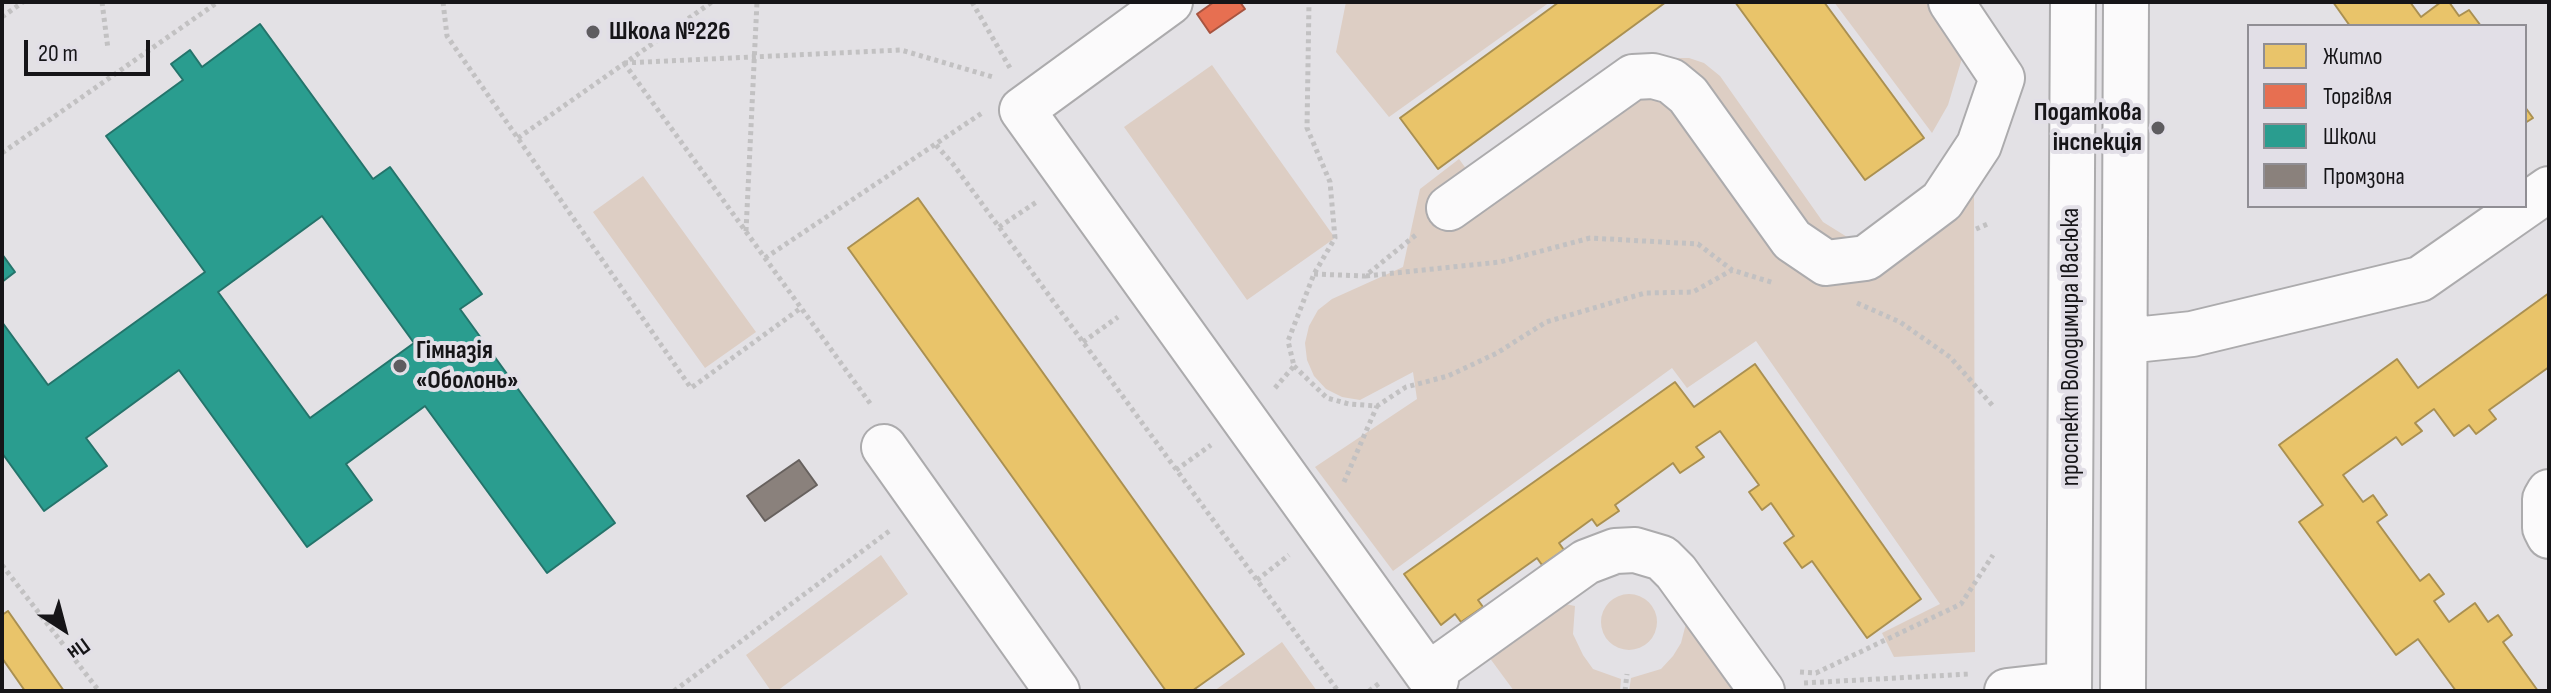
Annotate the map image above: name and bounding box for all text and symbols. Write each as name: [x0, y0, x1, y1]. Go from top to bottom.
place label: Школа №226: [609, 16, 730, 48]
marker: Школа №226: [584, 23, 602, 41]
scale bar: [28, 24, 154, 74]
legend: [2247, 24, 2527, 208]
text: 20 m: [38, 39, 78, 68]
text: Житло: [2323, 42, 2383, 71]
text: Торгівля: [2323, 82, 2392, 111]
place label: Податкова інспекція: [2034, 97, 2142, 158]
marker: Податкова інспекція: [2149, 119, 2167, 137]
text: Школи: [2323, 122, 2377, 151]
text: Промзона: [2323, 162, 2405, 191]
street label: проспект Володимира Івасюка: [2055, 208, 2087, 486]
place label: Гімназія «Оболонь»: [416, 335, 518, 396]
marker: Гімназія «Оболонь»: [391, 357, 409, 375]
north arrow: [24, 589, 104, 669]
text: Пн: [62, 632, 95, 666]

